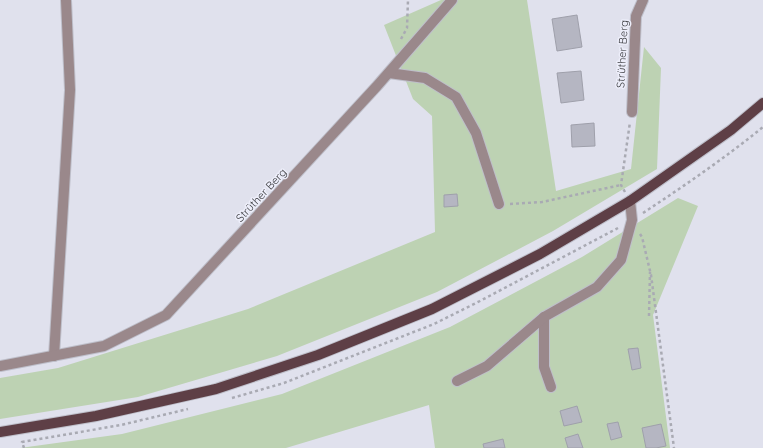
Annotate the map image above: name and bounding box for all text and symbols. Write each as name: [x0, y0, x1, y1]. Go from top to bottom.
street label: Strüther Berg: [613, 20, 631, 88]
street label: Strüther Berg: [233, 165, 289, 225]

